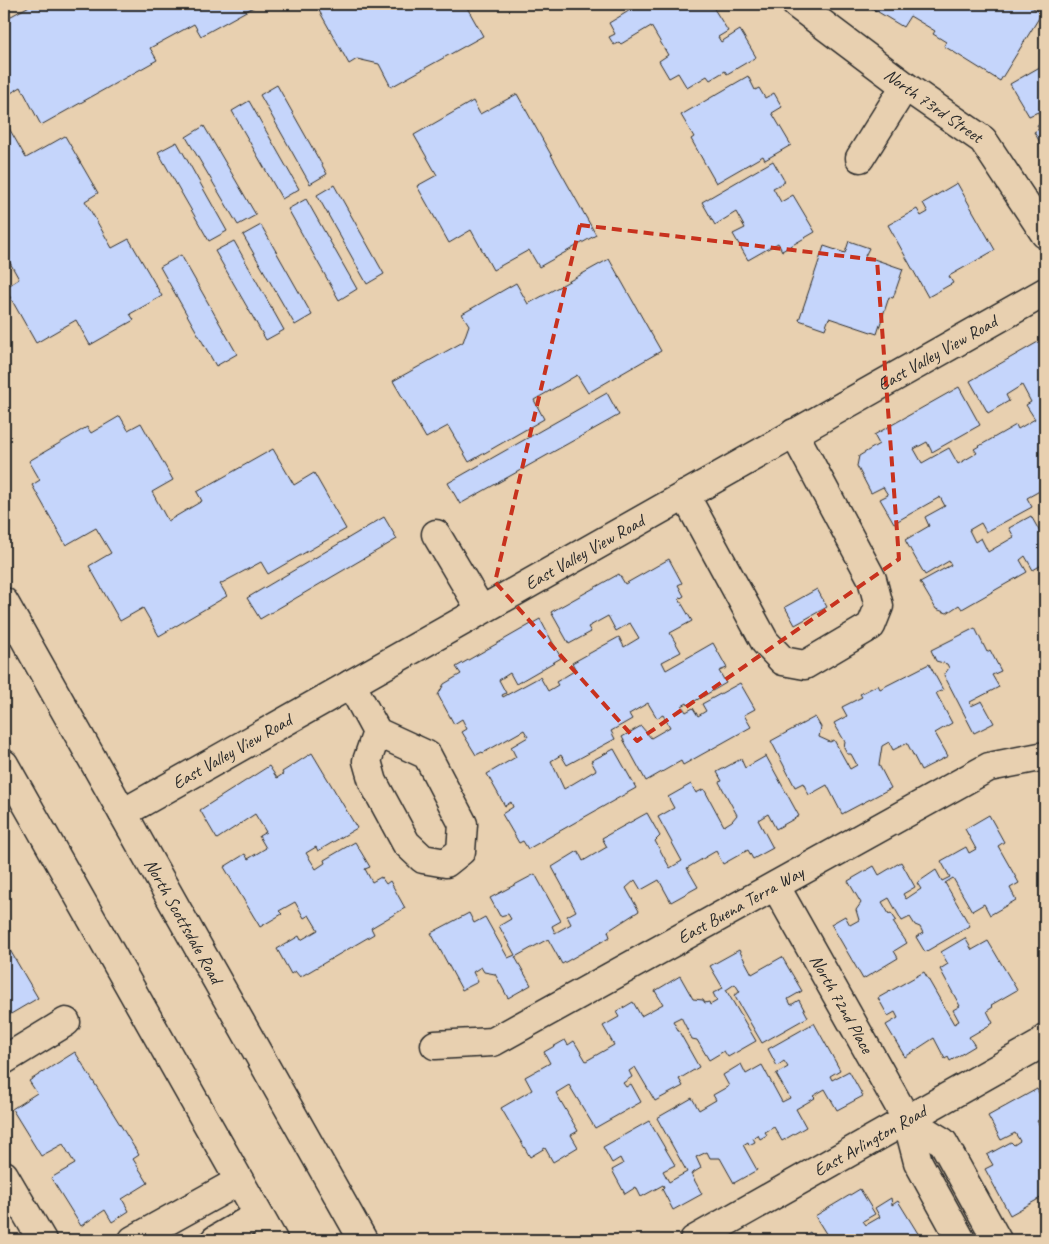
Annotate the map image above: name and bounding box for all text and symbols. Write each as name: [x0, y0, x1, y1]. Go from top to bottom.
street label: North 73rd Street: [880, 63, 989, 149]
street label: East Valley View Road: [874, 309, 1003, 395]
street label: East Valley View Road: [521, 508, 650, 595]
street label: East Valley View Road: [168, 708, 298, 794]
street label: North Scottsdale Road: [140, 855, 229, 990]
street label: East Buena Terra Way: [674, 860, 809, 949]
street label: North 72nd Place: [805, 951, 879, 1058]
street label: East Arlington Road: [810, 1099, 933, 1181]

